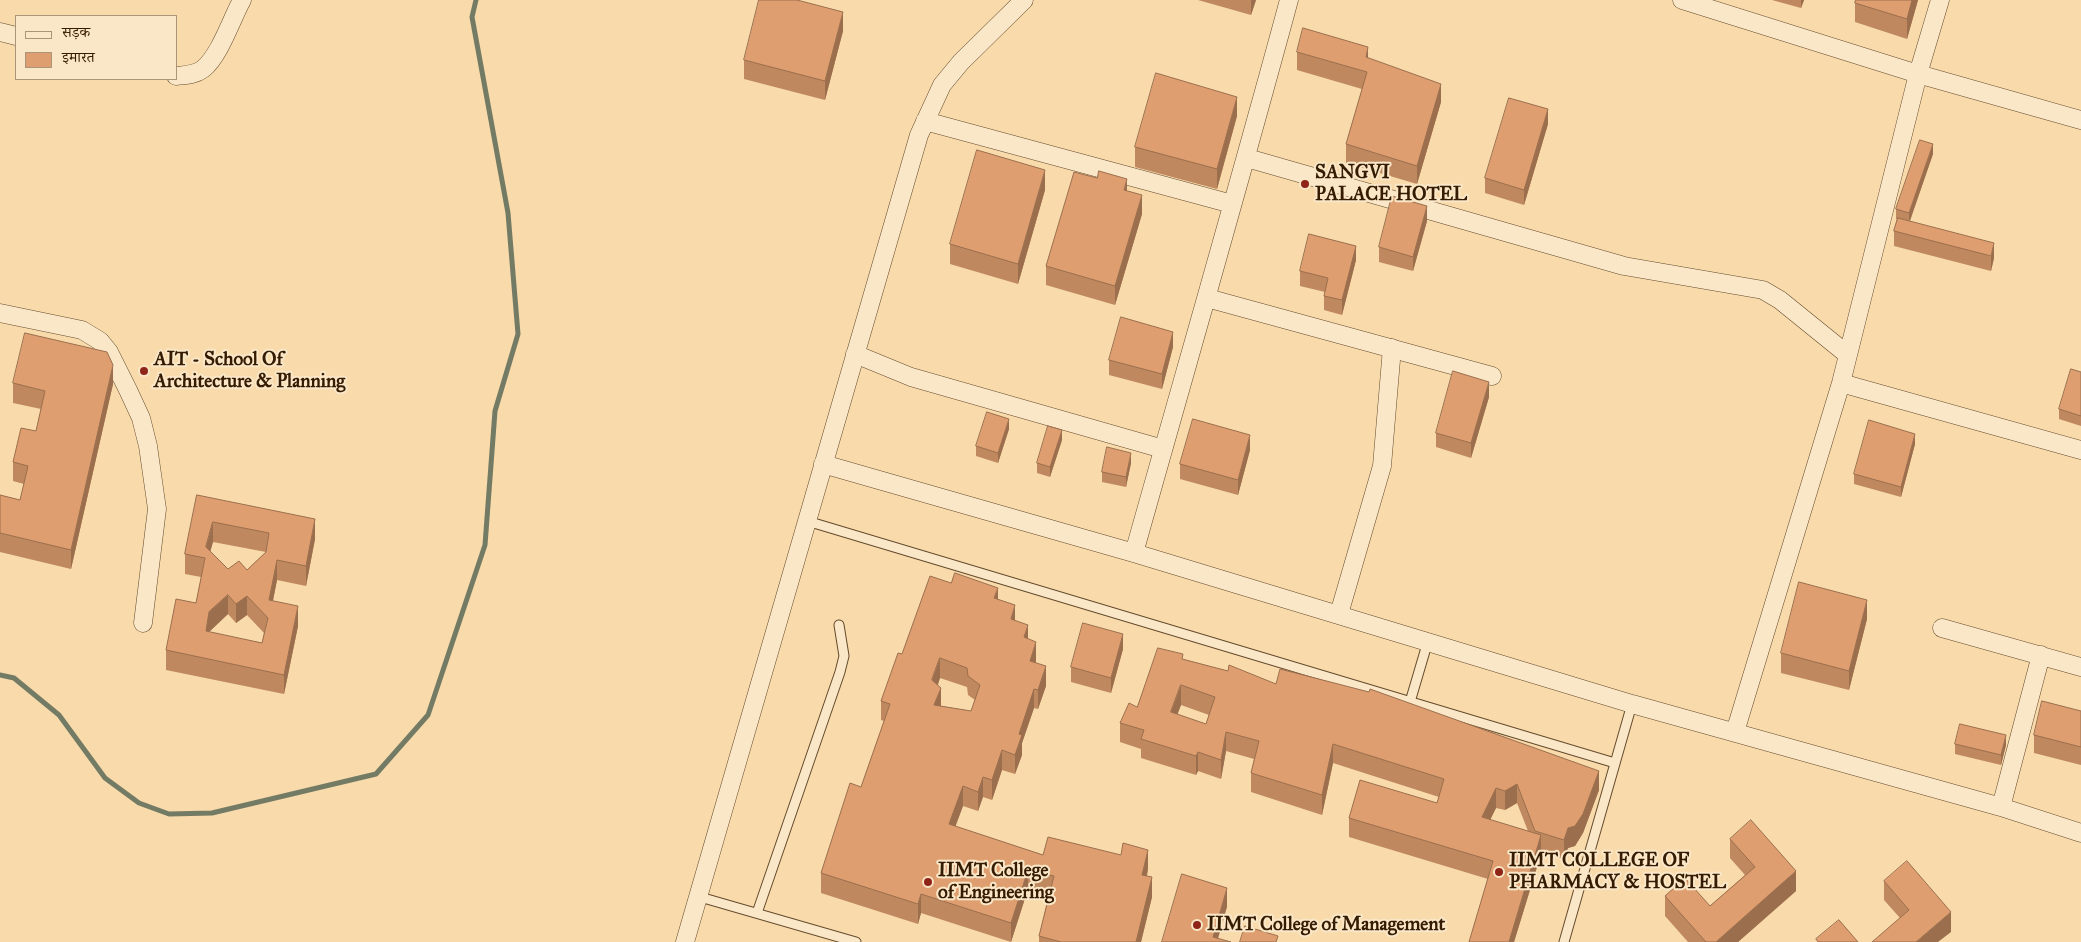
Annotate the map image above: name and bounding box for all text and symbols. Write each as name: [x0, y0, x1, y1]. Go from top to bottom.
legend: [15, 15, 178, 80]
text: सड़क: [62, 23, 90, 41]
text: इमारत: [62, 48, 95, 66]
place label: SANGVI PALACE HOTEL: [1315, 162, 1467, 206]
marker: SANGVI PALACE HOTEL: [1299, 178, 1311, 190]
place label: AIT - School Of Architecture & Planning: [154, 349, 345, 393]
marker: AIT - School Of Architecture & Planning: [138, 365, 150, 377]
place label: IIMT COLLEGE OF PHARMACY & HOSTEL: [1509, 850, 1726, 894]
place label: IIMT College of Engineering: [938, 860, 1054, 904]
marker: IIMT COLLEGE OF PHARMACY & HOSTEL: [1493, 866, 1505, 878]
marker: IIMT College of Engineering: [922, 876, 934, 888]
place label: IIMT College of Management: [1207, 914, 1445, 936]
marker: IIMT College of Management: [1191, 919, 1203, 931]

